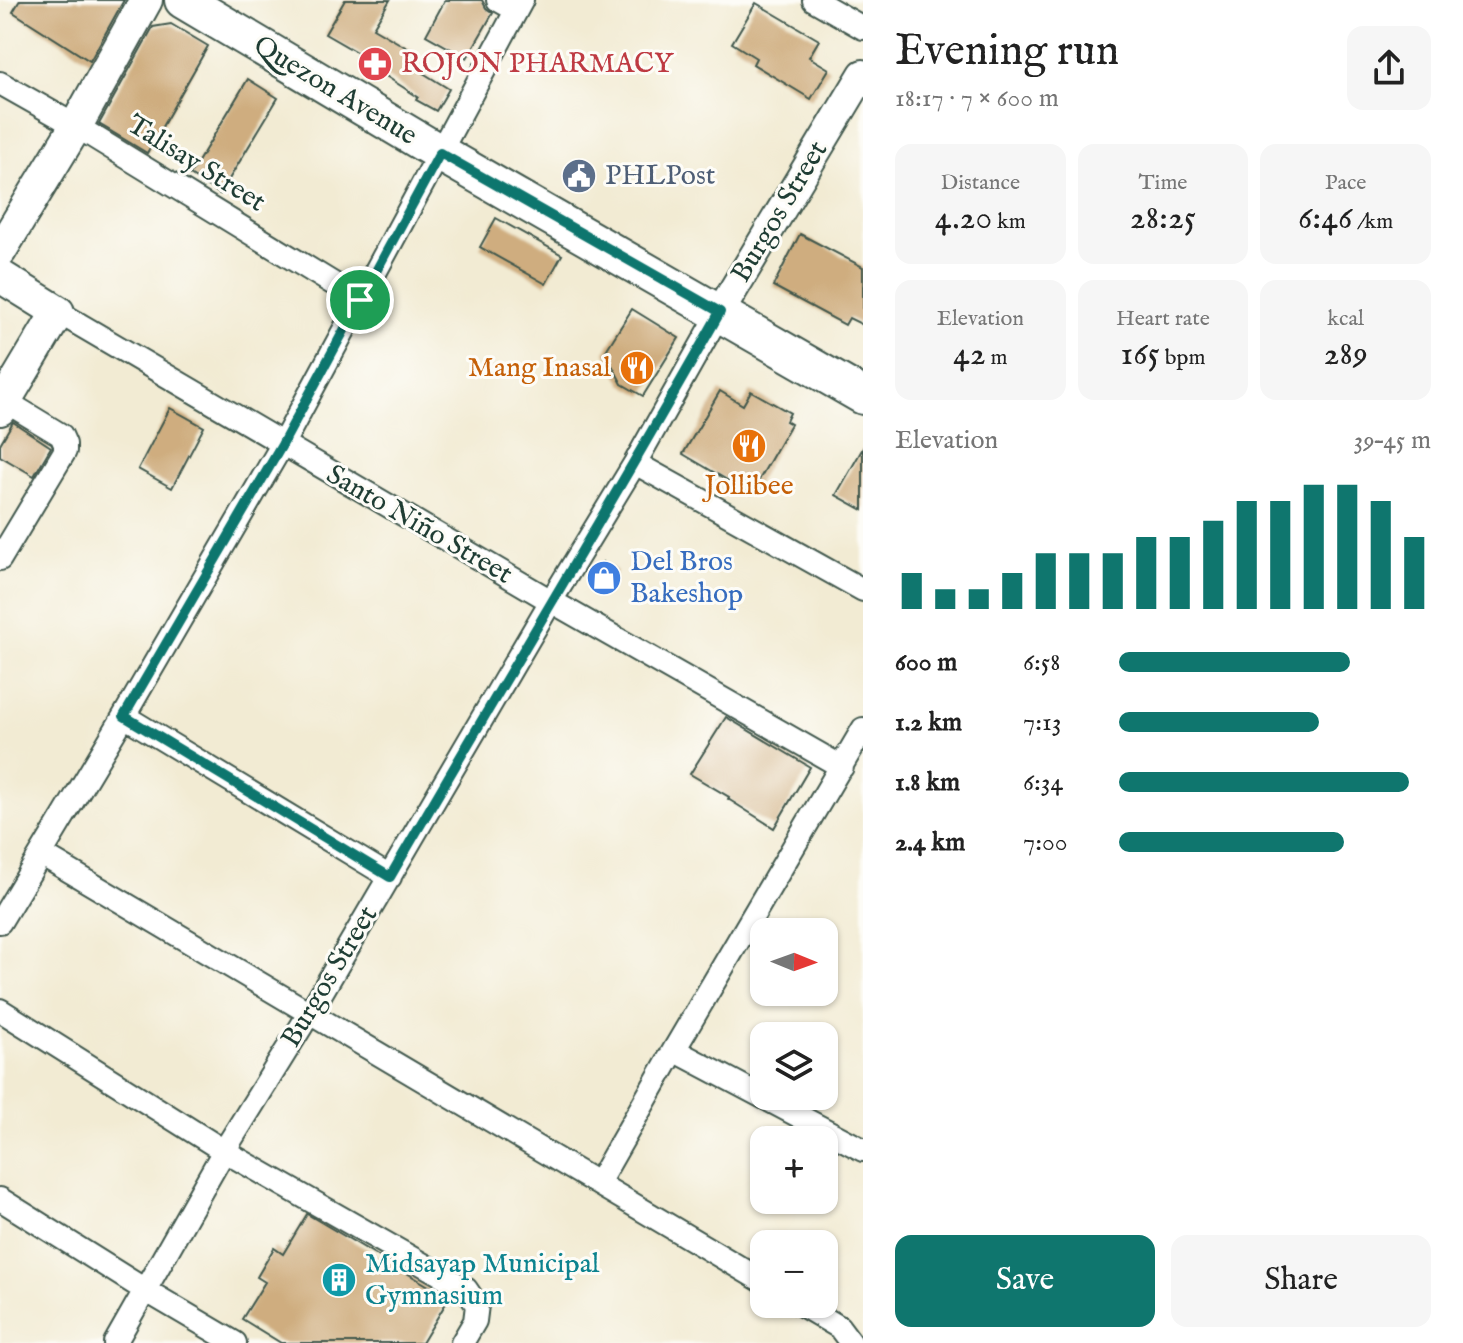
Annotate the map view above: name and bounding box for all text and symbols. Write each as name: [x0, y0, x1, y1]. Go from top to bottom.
text: Evening run: [895, 24, 1119, 80]
button: share: [1347, 26, 1431, 110]
street label: Quezon Avenue: [247, 28, 423, 154]
pharmacy icon: ROJON PHARMACY: [356, 45, 394, 83]
place label: ROJON PHARMACY: [401, 47, 675, 82]
text: 18:17 · 7 × 600 m: [895, 82, 1059, 115]
street label: Talisay Street: [120, 108, 272, 221]
street label: Burgos Street: [724, 134, 836, 289]
public building icon: PHLPost: [560, 157, 598, 195]
place label: PHLPost: [605, 159, 716, 194]
text: Distance: [941, 169, 1020, 197]
text: Time: [1139, 169, 1187, 197]
text: Pace: [1325, 169, 1366, 197]
text: 4.20: [935, 197, 992, 240]
text: 28:25: [1130, 197, 1196, 240]
text: 6:46: [1298, 197, 1352, 240]
text: km: [992, 208, 1026, 236]
text: /km: [1352, 208, 1393, 236]
pin: [326, 266, 394, 334]
icon: arrive: [338, 278, 382, 322]
text: Elevation: [937, 305, 1024, 333]
text: Heart rate: [1116, 305, 1210, 333]
text: kcal: [1327, 305, 1364, 333]
text: 42: [953, 333, 986, 376]
text: 165: [1121, 333, 1160, 376]
text: 289: [1324, 333, 1368, 376]
text: m: [986, 344, 1008, 372]
text: bpm: [1160, 344, 1205, 372]
restaurant icon: Mang Inasal: [618, 349, 656, 387]
place label: Mang Inasal: [468, 351, 611, 386]
text: Elevation: [895, 424, 998, 457]
text: 39–45 m: [1353, 424, 1431, 457]
restaurant icon: Jollibee: [730, 427, 768, 465]
street label: Santo Niño Street: [320, 458, 519, 593]
place label: Jollibee: [701, 469, 794, 504]
place label: Del Bros Bakeshop: [630, 545, 743, 612]
shop icon: Del Bros Bakeshop: [585, 559, 623, 597]
text: 600 m: [895, 646, 957, 679]
text: 6:58: [1023, 646, 1060, 679]
text: 1.2 km: [895, 706, 962, 739]
text: 7:13: [1023, 706, 1061, 739]
text: 1.8 km: [895, 766, 960, 799]
text: 6:34: [1023, 766, 1063, 799]
text: 2.4 km: [895, 826, 965, 859]
text: 7:00: [1023, 826, 1068, 859]
street label: Burgos Street: [274, 899, 386, 1054]
north arrow: [750, 918, 838, 1006]
map controls: [750, 918, 838, 1318]
button: layers: [750, 1022, 838, 1110]
button: +: [750, 1126, 838, 1214]
button: −: [750, 1230, 838, 1318]
button: Save: [895, 1235, 1155, 1327]
button: Share: [1171, 1235, 1431, 1327]
place label: Midsayap Municipal Gymnasium: [365, 1247, 600, 1314]
building icon: Midsayap Municipal Gymnasium: [320, 1261, 358, 1299]

